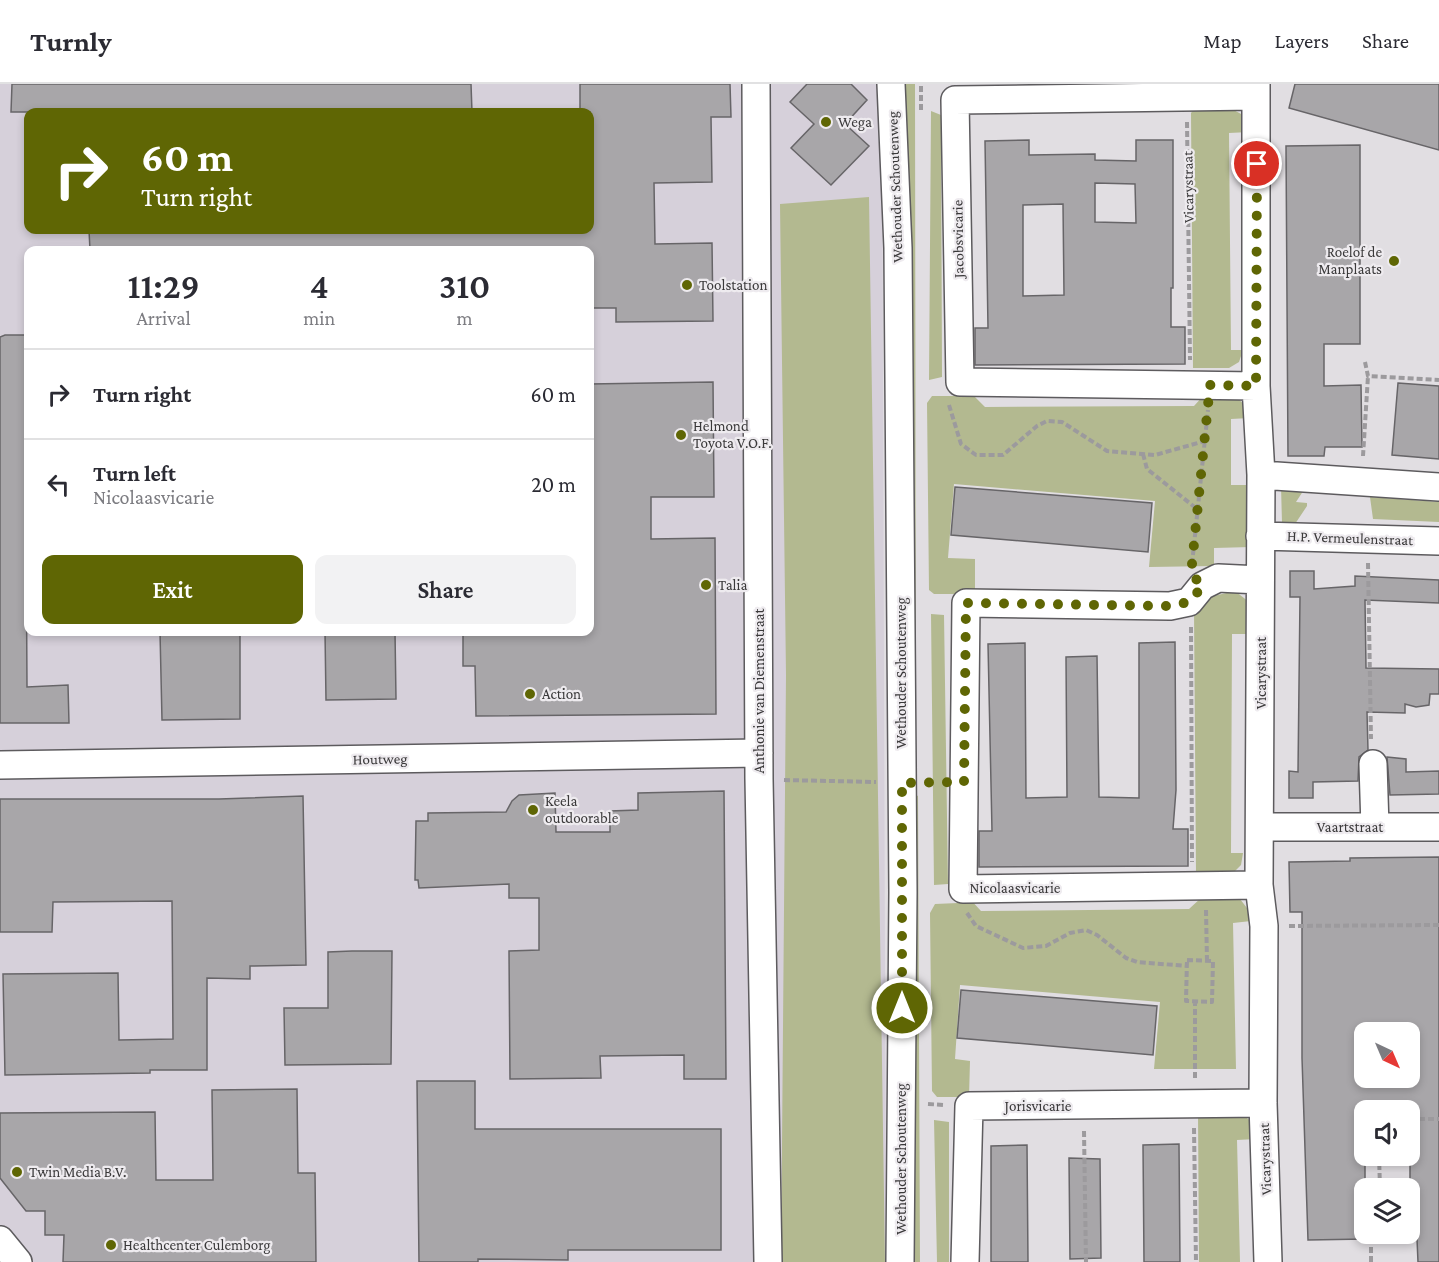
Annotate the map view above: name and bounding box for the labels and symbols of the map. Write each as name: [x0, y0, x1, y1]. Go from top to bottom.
street label: Wethouder Schoutenweg: [884, 111, 907, 263]
place label: Wega: [838, 114, 872, 131]
marker: Wega: [819, 115, 833, 129]
pin: [1231, 138, 1282, 189]
street label: Vicarystraat: [1179, 150, 1198, 223]
street label: Jacobsvicarie: [949, 199, 968, 280]
place label: Roelof de Manplaats: [1318, 244, 1382, 278]
marker: Roelof de Manplaats: [1387, 254, 1401, 268]
place label: Toolstation: [699, 277, 768, 293]
marker: Toolstation: [680, 278, 694, 292]
place label: Helmond Toyota V.O.F.: [693, 418, 772, 452]
marker: Helmond Toyota V.O.F.: [674, 428, 688, 442]
street label: H.P. Vermeulenstraat: [1287, 528, 1414, 548]
place label: Talia: [718, 577, 747, 593]
marker: Talia: [699, 578, 713, 592]
street label: Wethouder Schoutenweg: [893, 597, 910, 749]
street label: Anthonie van Diemenstraat: [751, 607, 767, 774]
street label: Vicarystraat: [1253, 636, 1270, 709]
place label: Action: [542, 686, 581, 702]
marker: Action: [523, 687, 537, 701]
street label: Houtweg: [352, 751, 408, 768]
place label: Keela outdoorable: [545, 793, 619, 826]
marker: Keela outdoorable: [526, 803, 540, 817]
street label: Vaartstraat: [1317, 819, 1384, 835]
street label: Nicolaasvicarie: [970, 880, 1061, 896]
position arrow: [870, 976, 934, 1040]
north arrow: [1354, 1022, 1420, 1088]
street label: Wethouder Schoutenweg: [893, 1083, 910, 1235]
street label: Jorisvicarie: [1003, 1098, 1072, 1115]
street label: Vicarystraat: [1256, 1122, 1275, 1195]
place label: Twin Media B.V.: [29, 1164, 126, 1180]
marker: Twin Media B.V.: [10, 1165, 24, 1179]
place label: Healthcenter Culemborg: [123, 1237, 271, 1254]
marker: Healthcenter Culemborg: [104, 1238, 118, 1252]

